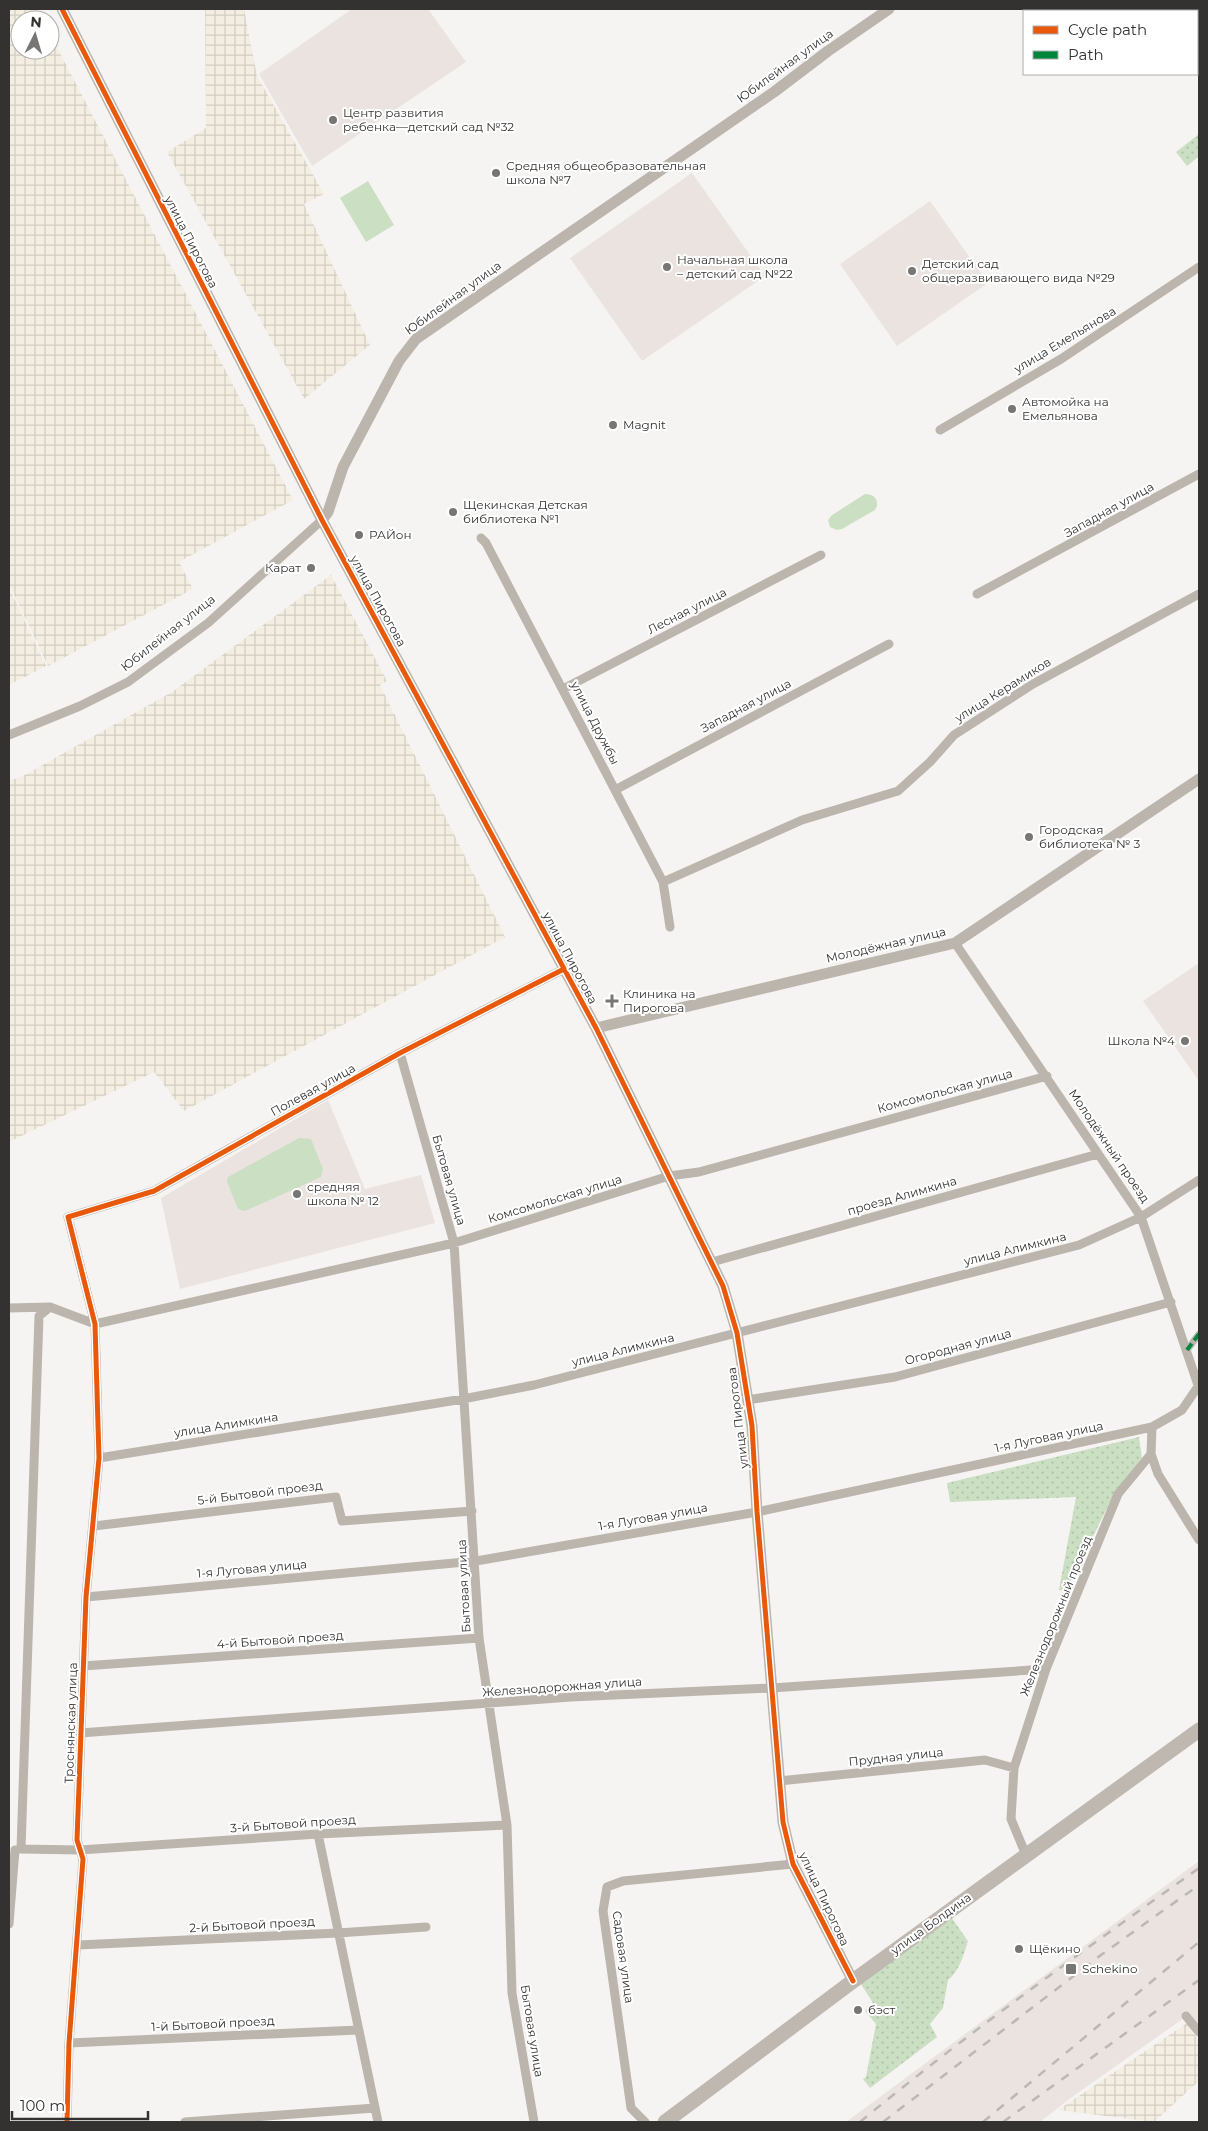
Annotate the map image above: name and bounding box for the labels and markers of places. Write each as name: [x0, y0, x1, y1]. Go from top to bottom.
place label: Центр развития ребенка––детский сад №32: [343, 105, 514, 134]
marker: Центр развития ребенка––детский сад №32: [327, 114, 339, 126]
place label: Средняя общеобразовательная школа №7: [506, 158, 706, 187]
marker: Средняя общеобразовательная школа №7: [490, 167, 502, 179]
place label: Начальная школа – детский сад №22: [677, 252, 793, 281]
place label: Детский сад общеразвивающего вида №29: [922, 256, 1115, 285]
marker: Начальная школа – детский сад №22: [661, 261, 673, 273]
marker: Детский сад общеразвивающего вида №29: [906, 265, 918, 277]
place label: Автомойка на Емельянова: [1022, 394, 1109, 423]
marker: Автомойка на Емельянова: [1006, 403, 1018, 415]
place label: Magnit: [623, 417, 666, 432]
marker: Magnit: [607, 419, 619, 431]
place label: Щекинская Детская библиотека №1: [463, 497, 588, 526]
marker: Щекинская Детская библиотека №1: [447, 506, 459, 518]
place label: РАЙон: [369, 527, 412, 542]
marker: РАЙон: [353, 529, 365, 541]
place label: Карат: [265, 560, 301, 575]
marker: Карат: [305, 562, 317, 574]
place label: Городская библиотека № 3: [1039, 822, 1141, 851]
marker: Городская библиотека № 3: [1023, 831, 1035, 843]
place label: Клиника на Пирогова: [623, 986, 696, 1015]
marker: Клиника на Пирогова: [605, 994, 619, 1008]
place label: Школа №4: [1108, 1033, 1175, 1048]
marker: Школа №4: [1179, 1035, 1191, 1047]
place label: средняя школа № 12: [307, 1179, 379, 1208]
marker: средняя школа № 12: [291, 1188, 303, 1200]
place label: Щёкино: [1029, 1941, 1081, 1956]
marker: Щёкино: [1013, 1943, 1025, 1955]
place label: Schekino: [1082, 1961, 1137, 1976]
marker: Schekino: [1064, 1962, 1078, 1976]
place label: бэст: [868, 2002, 895, 2017]
marker: бэст: [852, 2004, 864, 2016]

